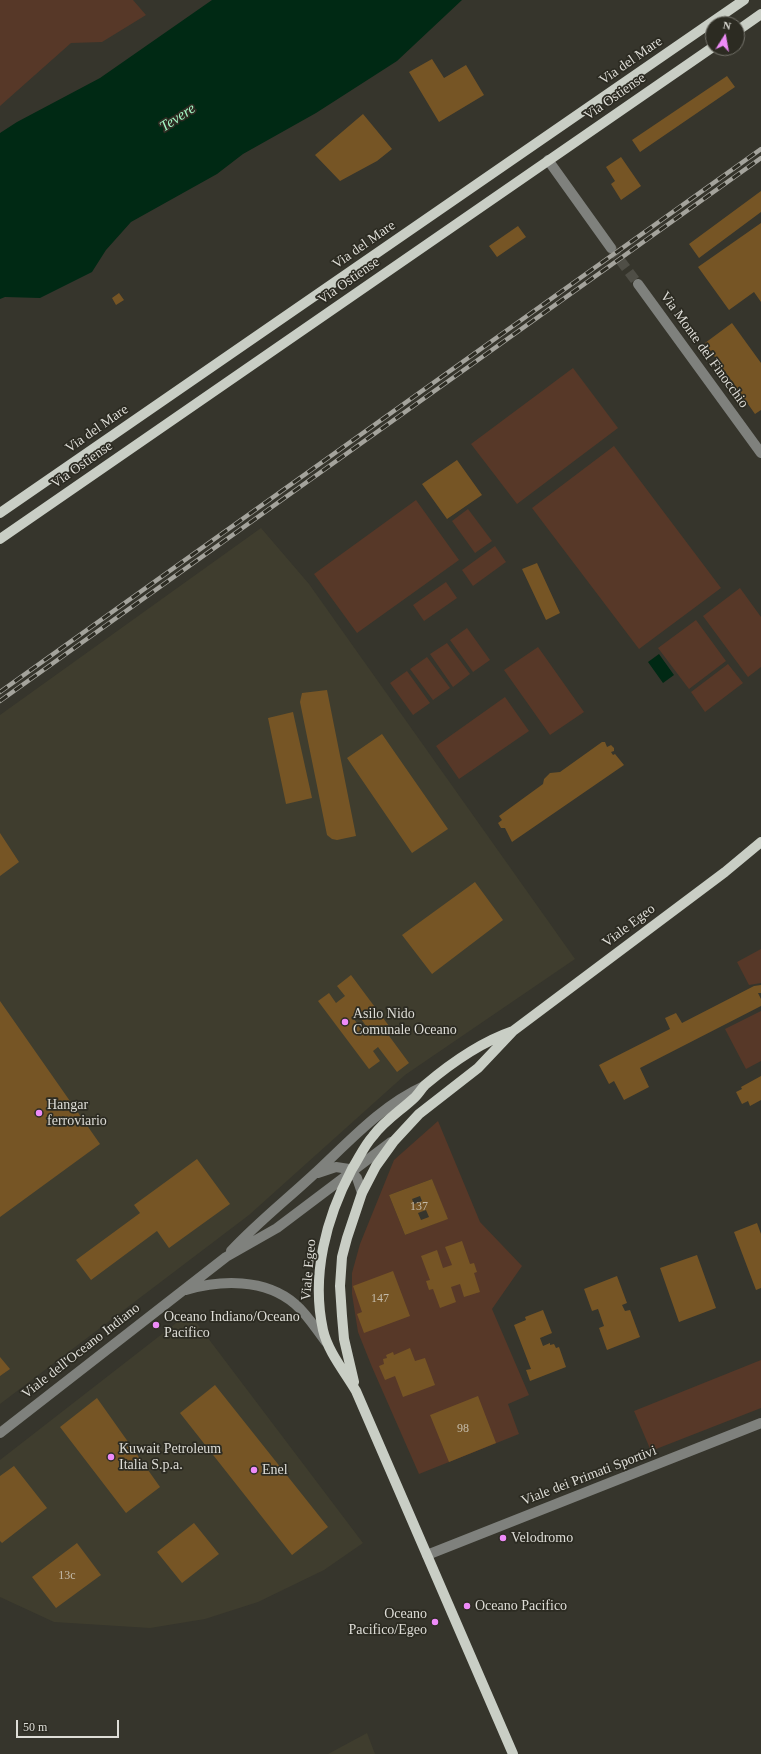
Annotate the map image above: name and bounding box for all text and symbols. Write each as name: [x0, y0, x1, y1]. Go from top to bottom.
north arrow: [705, 16, 745, 56]
text: N: [722, 19, 732, 32]
street label: Via del Mare: [596, 33, 666, 89]
street label: Via Ostiense: [581, 70, 649, 124]
water label: Tevere: [157, 100, 199, 136]
street label: Via del Mare: [329, 217, 399, 273]
street label: Via Ostiense: [315, 254, 383, 308]
street label: Via Monte del Finocchio: [656, 289, 752, 411]
street label: Via del Mare: [62, 401, 132, 457]
street label: Via Ostiense: [48, 438, 116, 492]
street label: Viale Egeo: [599, 901, 659, 951]
place label: Asilo Nido Comunale Oceano: [353, 1006, 457, 1038]
marker: Asilo Nido Comunale Oceano: [340, 1017, 350, 1027]
place label: Hangar ferroviario: [47, 1097, 107, 1130]
marker: Hangar ferroviario: [34, 1108, 44, 1118]
house number: 137: [410, 1200, 428, 1214]
street label: Viale Egeo: [298, 1239, 320, 1301]
house number: 147: [371, 1292, 389, 1306]
street label: Viale dell'Oceano Indiano: [18, 1300, 144, 1402]
place label: Oceano Indiano/Oceano Pacifico: [164, 1309, 300, 1342]
marker: Oceano Indiano/Oceano Pacifico: [151, 1320, 161, 1330]
house number: 98: [457, 1422, 469, 1436]
place label: Kuwait Petroleum Italia S.p.a.: [119, 1441, 221, 1474]
street label: Viale dei Primati Sportivi: [519, 1442, 659, 1510]
marker: Kuwait Petroleum Italia S.p.a.: [106, 1452, 116, 1462]
place label: Enel: [262, 1462, 288, 1478]
marker: Enel: [249, 1465, 259, 1475]
place label: Velodromo: [511, 1530, 573, 1546]
marker: Velodromo: [498, 1533, 508, 1543]
house number: 13с: [58, 1569, 76, 1583]
place label: Oceano Pacifico: [475, 1598, 567, 1614]
marker: Oceano Pacifico: [462, 1601, 472, 1611]
place label: Oceano Pacifico/Egeo: [348, 1606, 427, 1638]
marker: Oceano Pacifico/Egeo: [430, 1617, 440, 1627]
scale bar: [18, 1712, 121, 1738]
text: 50 m: [23, 1720, 47, 1734]

